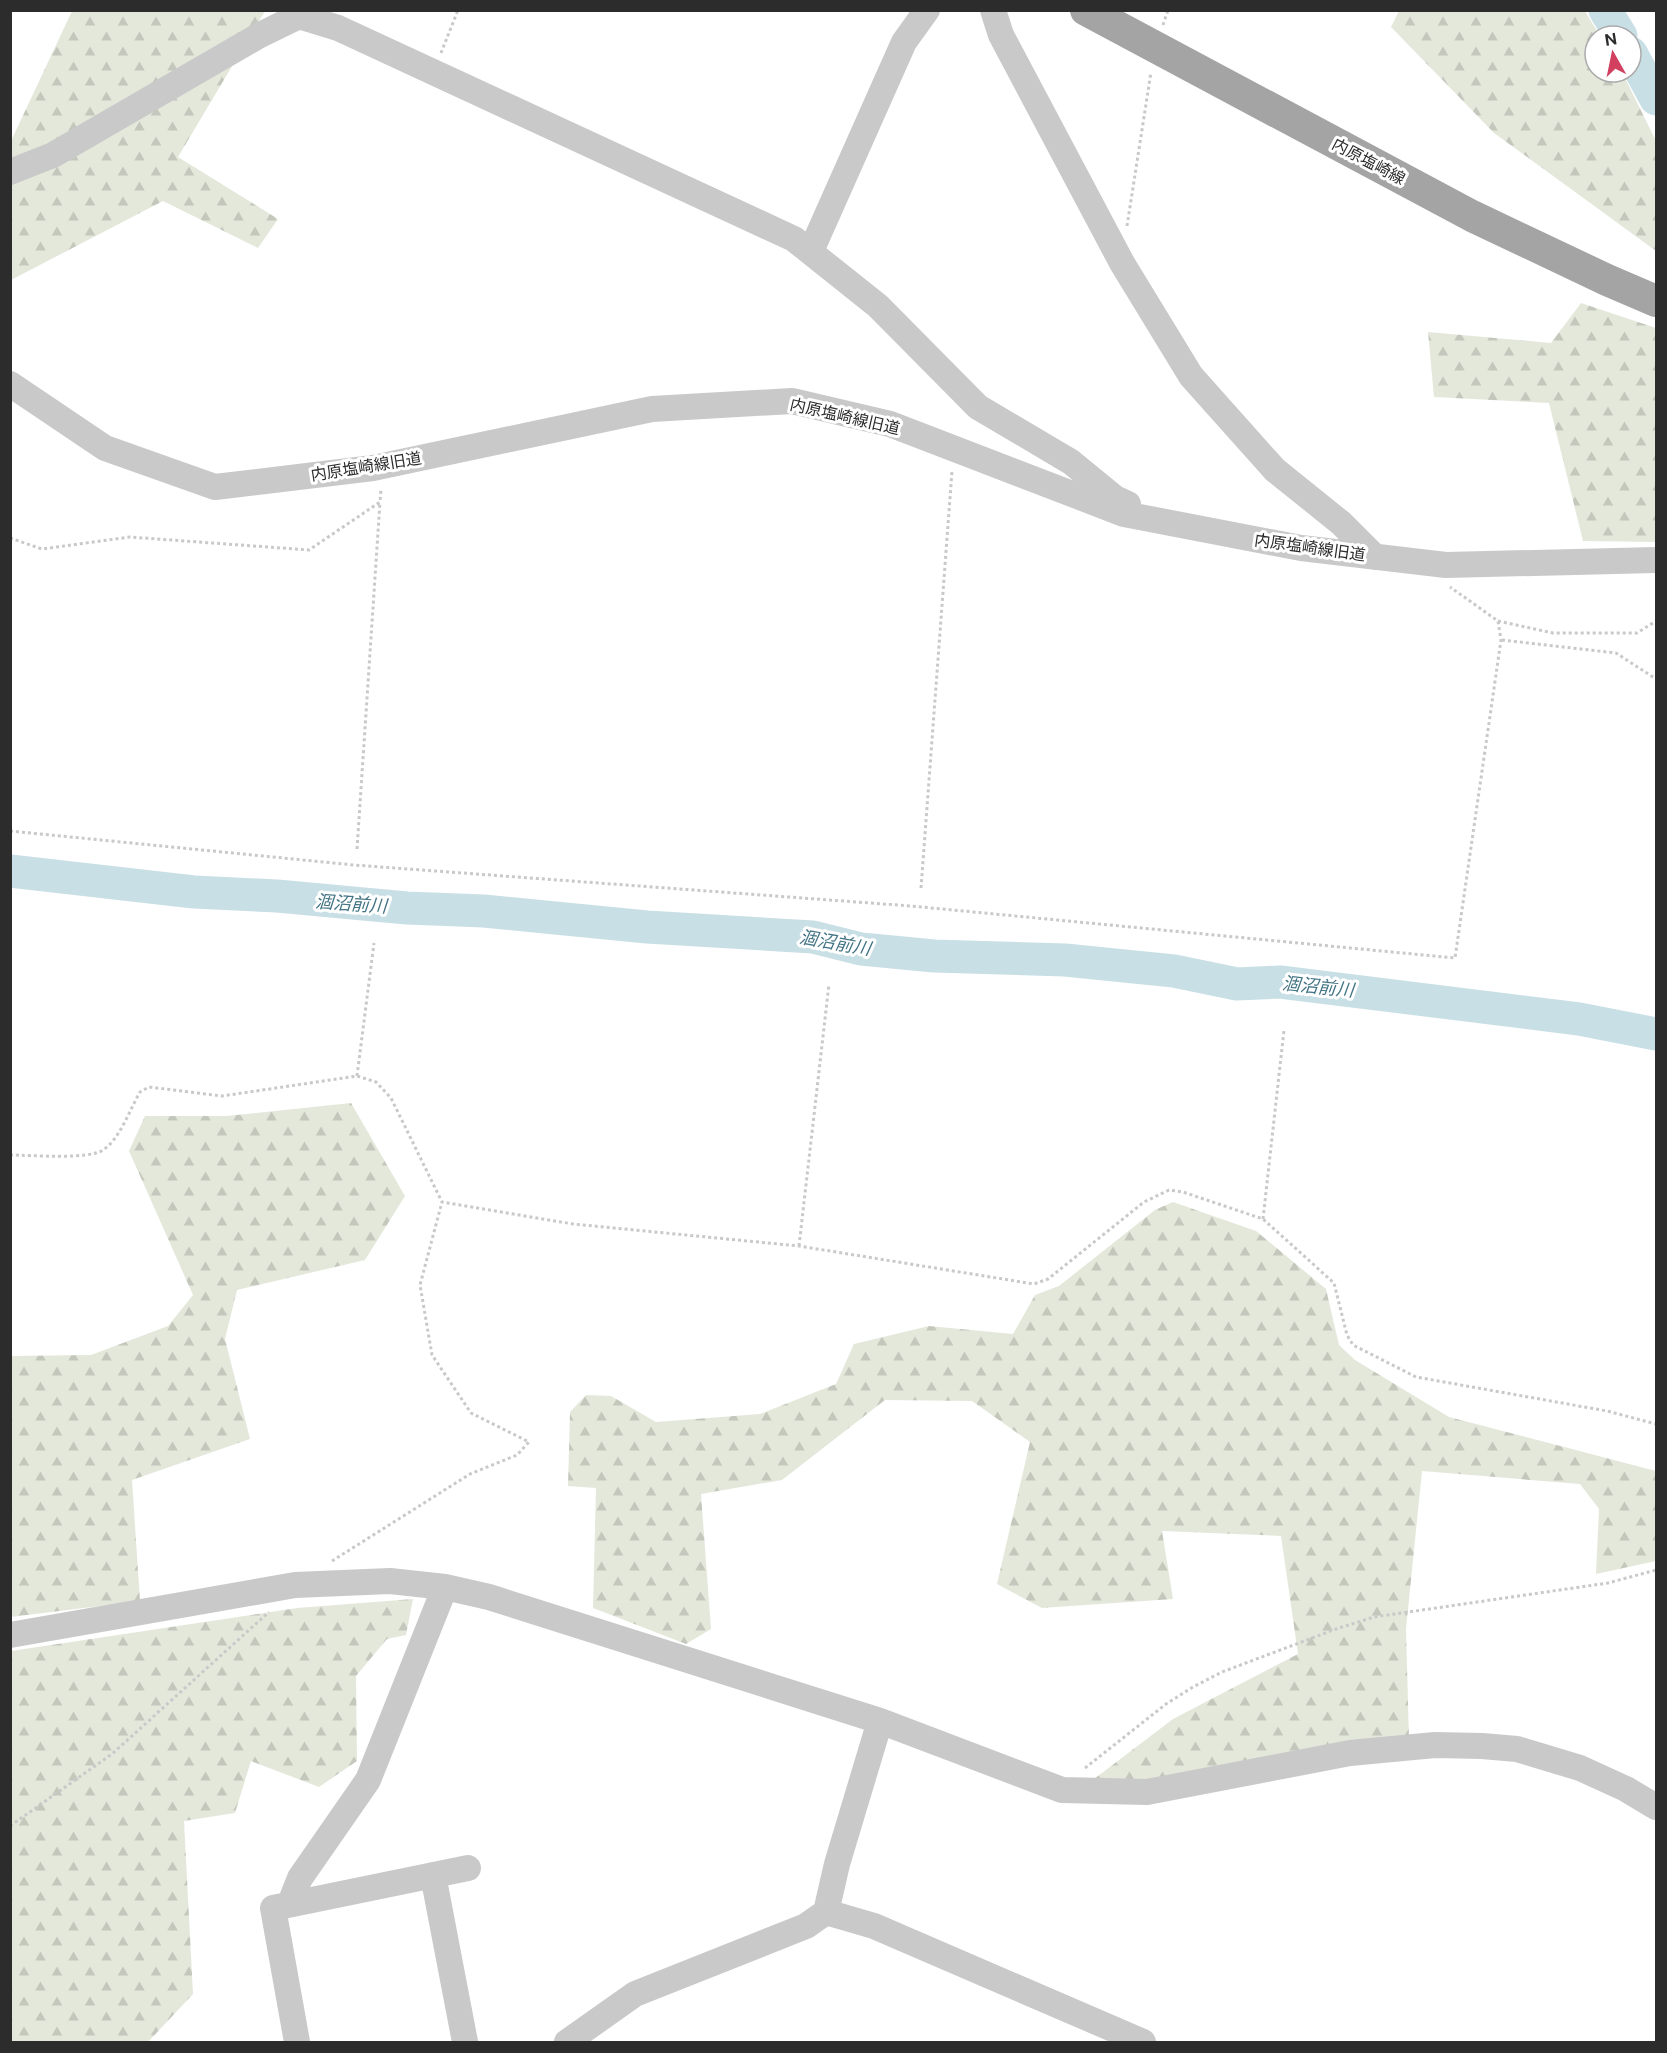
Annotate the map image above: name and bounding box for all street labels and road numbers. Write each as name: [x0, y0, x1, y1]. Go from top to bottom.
street label: 内原塩崎線: [1329, 134, 1409, 189]
street label: 内原塩崎線旧道: [788, 395, 902, 438]
street label: 内原塩崎線旧道: [309, 448, 423, 485]
street label: 内原塩崎線旧道: [1253, 530, 1367, 565]

